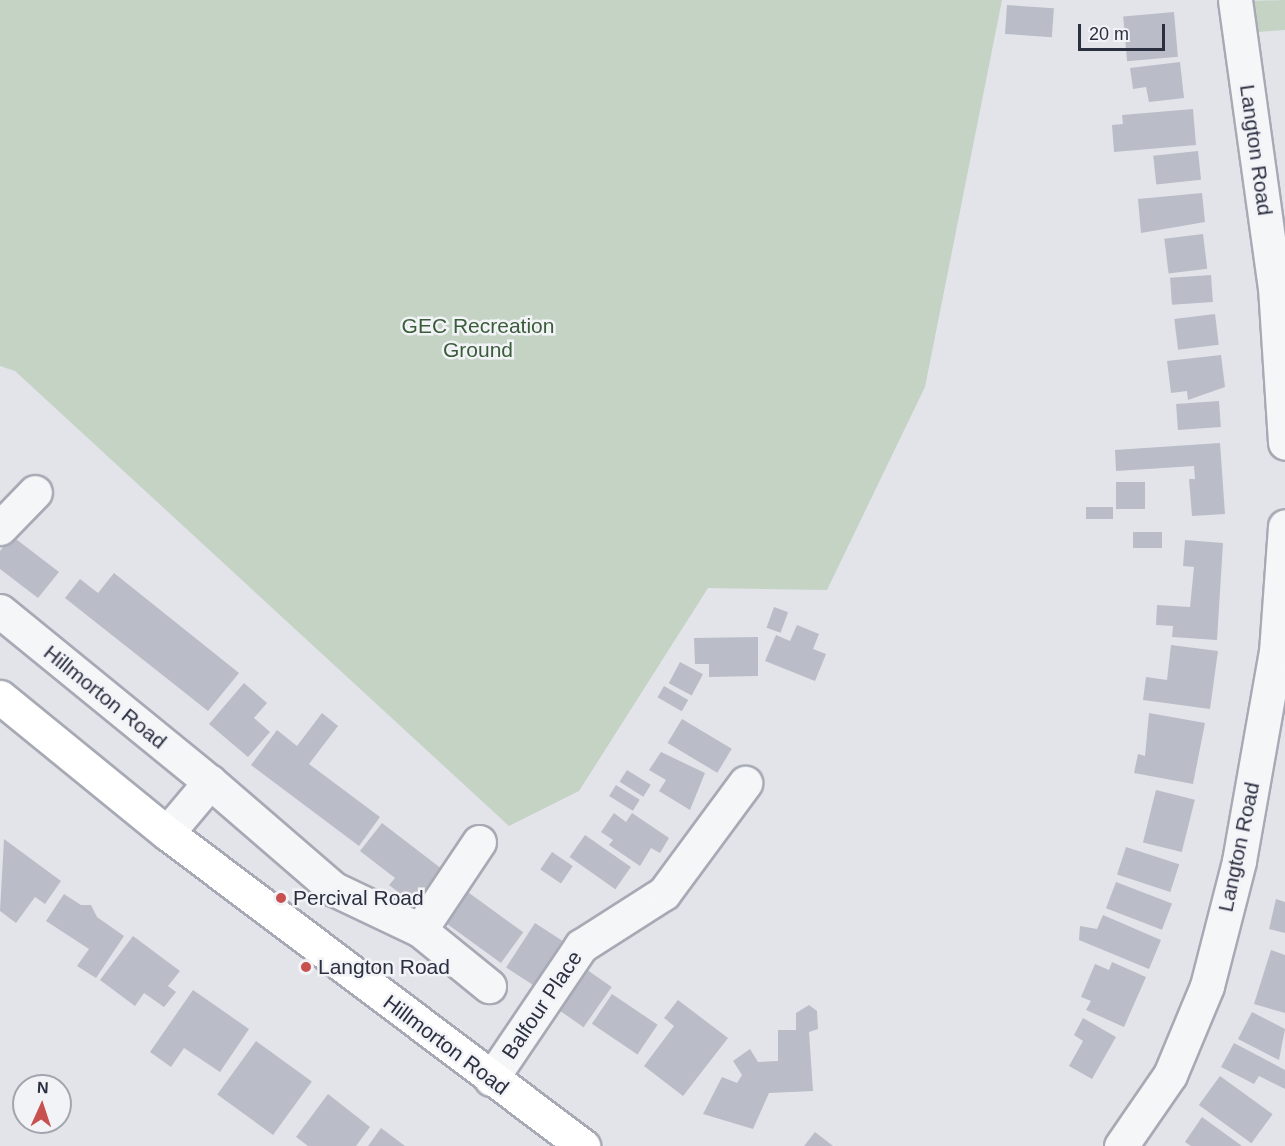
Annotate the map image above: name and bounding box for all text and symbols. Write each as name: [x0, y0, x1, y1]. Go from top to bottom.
scale bar: [1081, 12, 1168, 50]
text: 20 m: [1089, 24, 1129, 44]
street label: Langton Road: [1234, 83, 1278, 217]
park label: GEC Recreation Ground: [402, 313, 554, 363]
street label: Hillmorton Road: [39, 640, 171, 754]
street label: Langton Road: [1213, 780, 1265, 914]
place label: Percival Road: [293, 885, 424, 911]
marker: Percival Road: [274, 891, 288, 905]
street label: Balfour Place: [497, 946, 587, 1064]
place label: Langton Road: [318, 954, 450, 980]
marker: Langton Road: [299, 960, 313, 974]
street label: Hillmorton Road: [378, 990, 514, 1100]
north arrow: [12, 1074, 72, 1134]
text: N: [37, 1079, 49, 1096]

